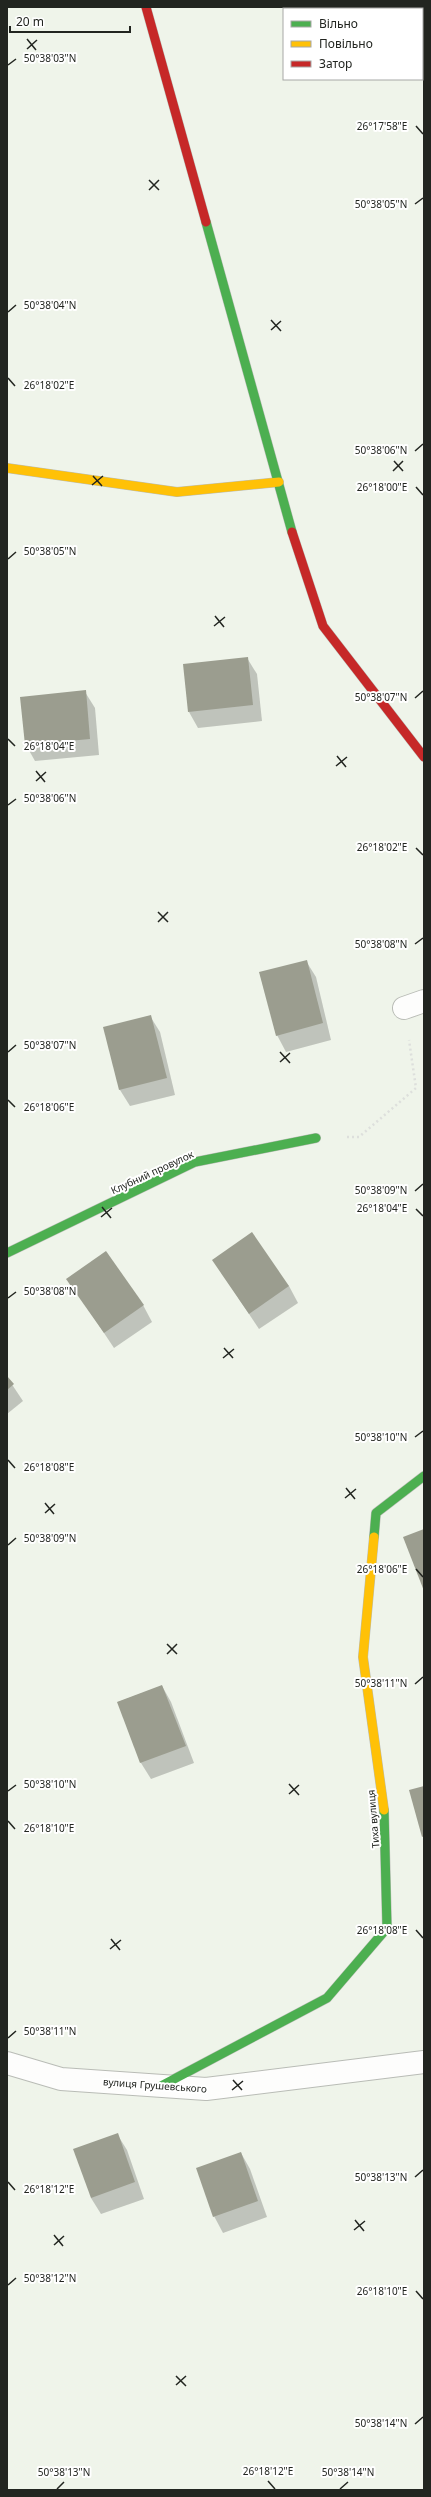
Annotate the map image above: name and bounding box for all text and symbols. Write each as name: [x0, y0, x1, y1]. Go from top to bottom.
scale bar: [10, 8, 130, 34]
legend: [283, 8, 423, 80]
text: 20 m: [16, 13, 44, 30]
text: Вільно: [319, 15, 358, 32]
text: Повільно: [319, 35, 373, 52]
text: 50°38'03"N: [24, 51, 76, 65]
text: Затор: [319, 55, 352, 72]
text: 26°17'58"E: [357, 119, 407, 133]
text: 50°38'05"N: [355, 197, 407, 211]
text: 50°38'04"N: [24, 298, 76, 312]
text: 26°18'02"E: [24, 378, 74, 392]
text: 50°38'06"N: [355, 443, 407, 457]
text: 26°18'00"E: [357, 480, 407, 494]
text: 50°38'05"N: [24, 544, 76, 558]
text: 50°38'07"N: [355, 690, 407, 704]
text: 26°18'04"E: [24, 739, 74, 753]
text: 50°38'06"N: [24, 791, 76, 805]
text: 26°18'02"E: [357, 840, 407, 854]
text: 50°38'08"N: [355, 937, 407, 951]
text: 50°38'07"N: [24, 1038, 76, 1052]
text: 26°18'06"E: [24, 1100, 74, 1114]
street label: Клубний провулок: [108, 1146, 196, 1197]
text: 50°38'09"N: [355, 1183, 407, 1197]
text: 26°18'04"E: [357, 1201, 407, 1215]
text: 50°38'08"N: [24, 1284, 76, 1298]
text: 50°38'10"N: [355, 1430, 407, 1444]
text: 26°18'08"E: [24, 1460, 74, 1474]
text: 50°38'09"N: [24, 1531, 76, 1545]
text: 26°18'06"E: [357, 1562, 407, 1576]
text: 50°38'11"N: [355, 1676, 407, 1690]
text: 50°38'10"N: [24, 1777, 76, 1791]
street label: Тиха вулиця: [363, 1789, 383, 1849]
text: 26°18'10"E: [24, 1821, 74, 1835]
text: 26°18'08"E: [357, 1923, 407, 1937]
text: 50°38'11"N: [24, 2024, 76, 2038]
street label: вулиця Грушевського: [103, 2074, 207, 2096]
text: 50°38'13"N: [355, 2170, 407, 2184]
text: 26°18'12"E: [24, 2182, 74, 2196]
text: 50°38'12"N: [24, 2271, 76, 2285]
text: 26°18'10"E: [357, 2284, 407, 2298]
text: 50°38'14"N: [355, 2416, 407, 2430]
text: 26°18'12"E: [243, 2464, 293, 2478]
text: 50°38'13"N: [38, 2465, 90, 2479]
text: 50°38'14"N: [322, 2465, 374, 2479]

